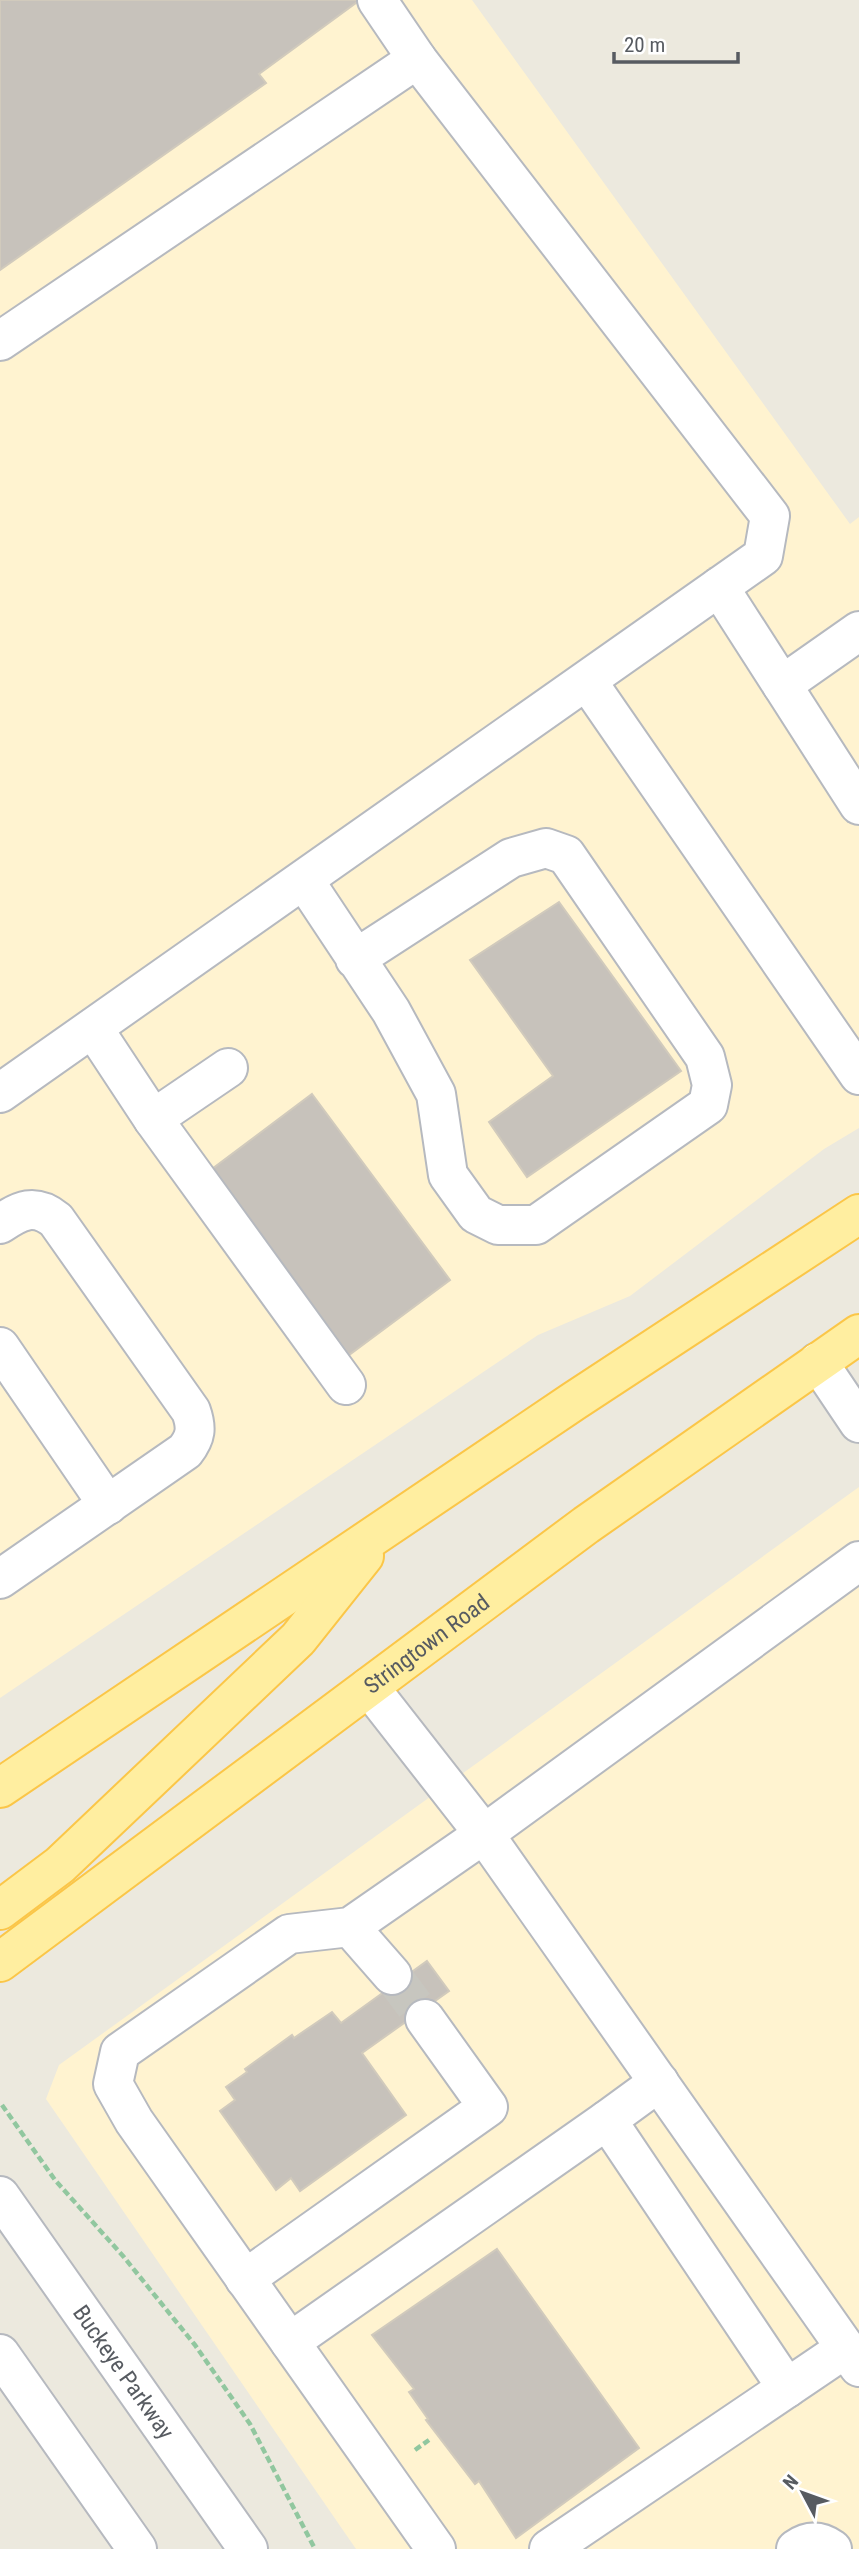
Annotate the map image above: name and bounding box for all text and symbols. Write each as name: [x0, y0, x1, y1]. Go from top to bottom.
scale bar: [614, 21, 738, 65]
text: 20 m: [624, 33, 665, 57]
street label: Stringtown Road: [359, 1589, 495, 1700]
street label: Buckeye Parkway: [67, 2300, 180, 2445]
north arrow: [768, 2458, 838, 2528]
text: N: [778, 2470, 803, 2494]

